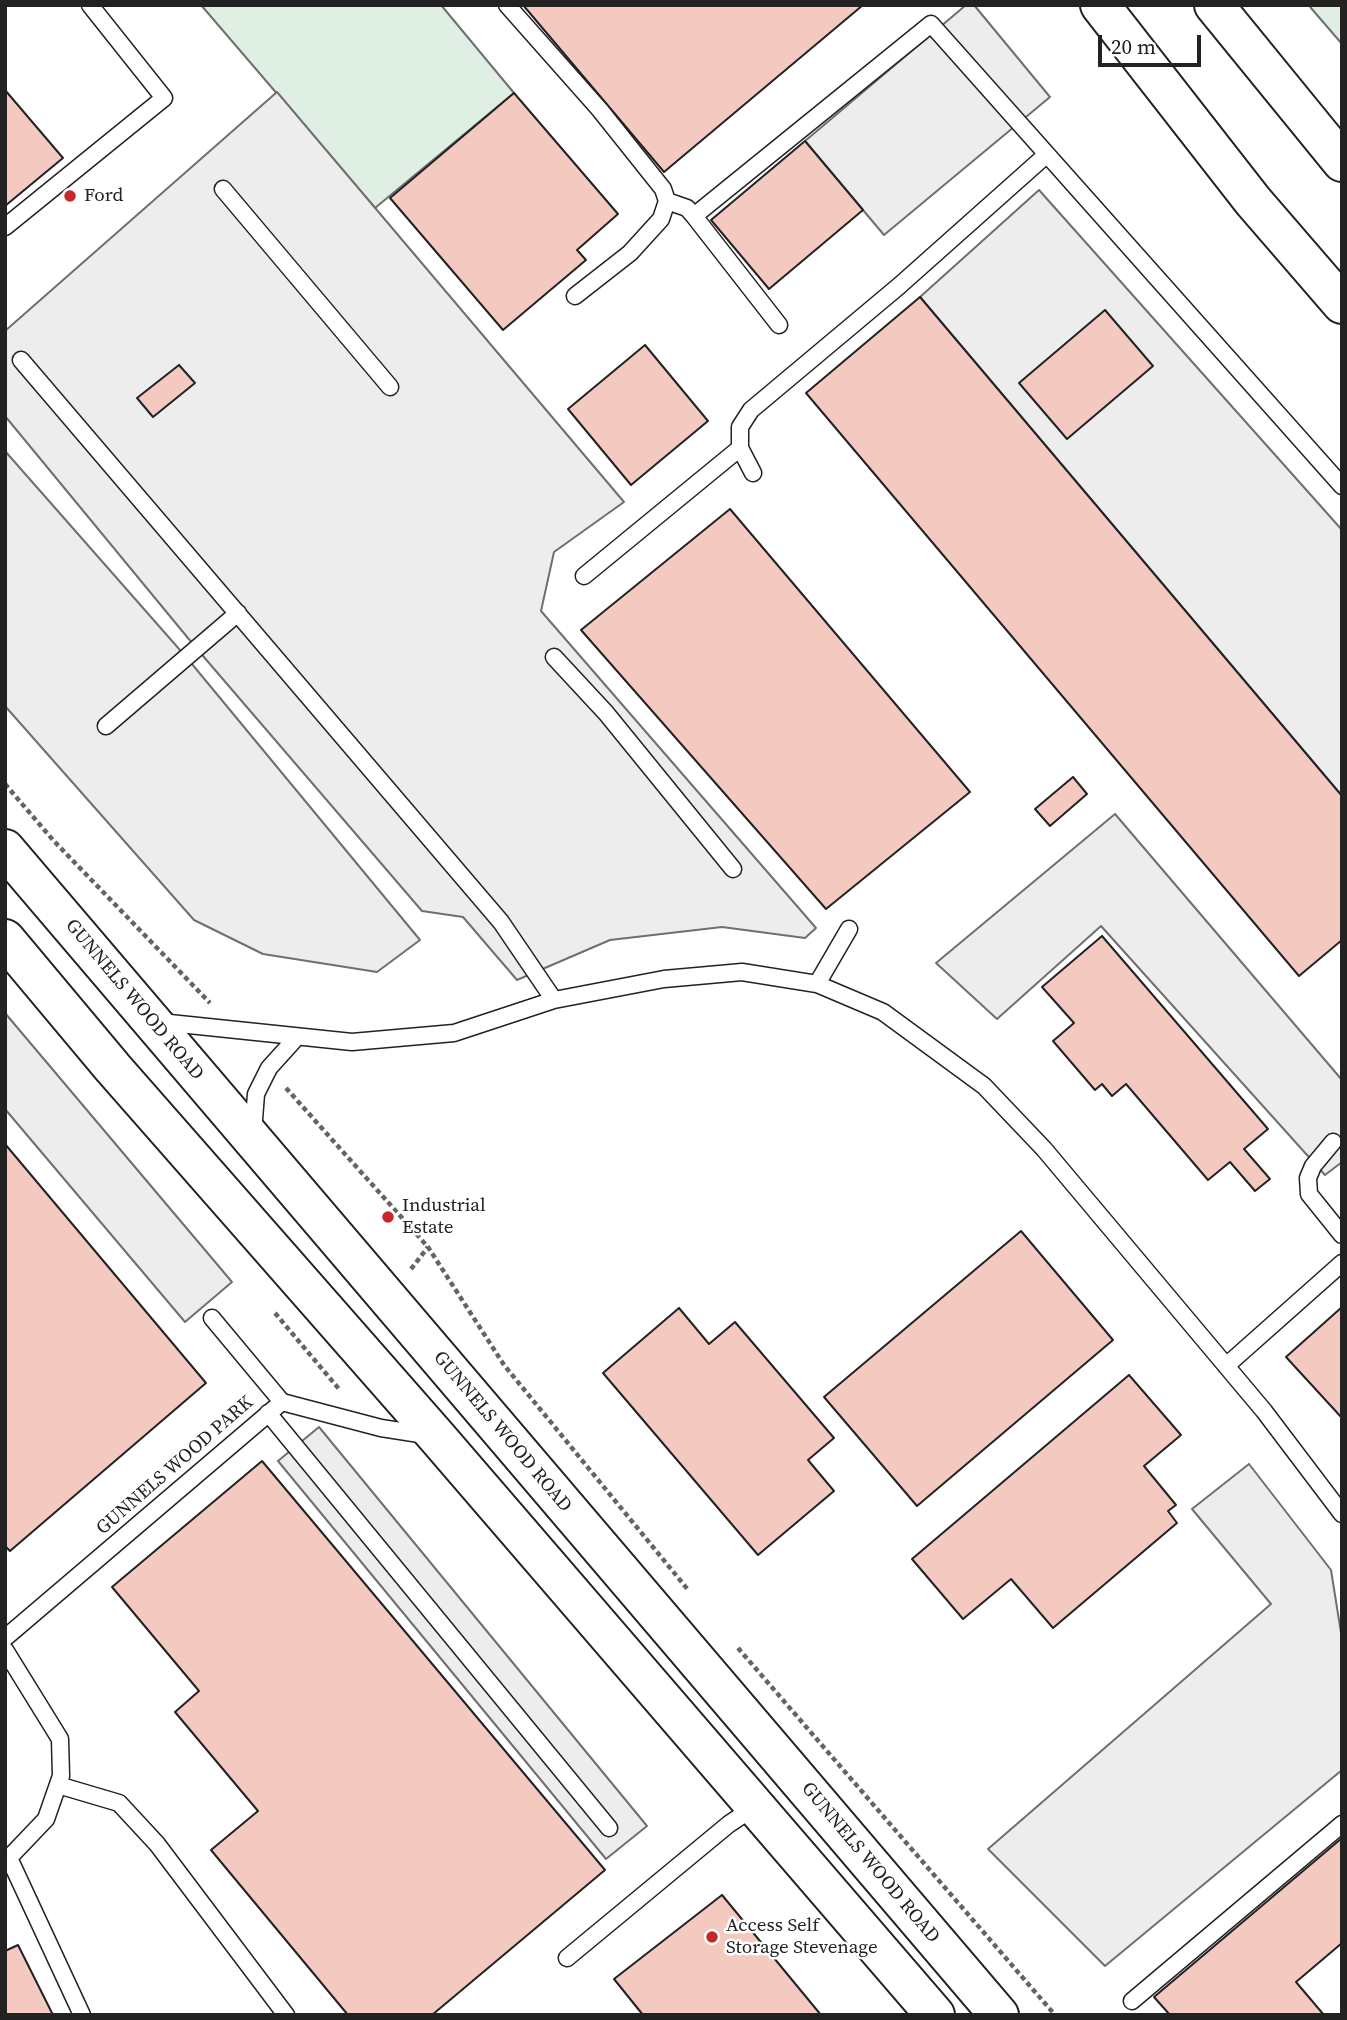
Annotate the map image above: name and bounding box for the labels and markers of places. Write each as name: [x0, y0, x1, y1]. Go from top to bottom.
place label: Ford: [84, 185, 123, 207]
marker: Ford: [62, 188, 78, 204]
place label: Industrial Estate: [402, 1195, 486, 1239]
marker: Industrial Estate: [380, 1209, 396, 1225]
place label: Access Self Storage Stevenage: [726, 1915, 878, 1959]
marker: Access Self Storage Stevenage: [704, 1929, 720, 1945]

